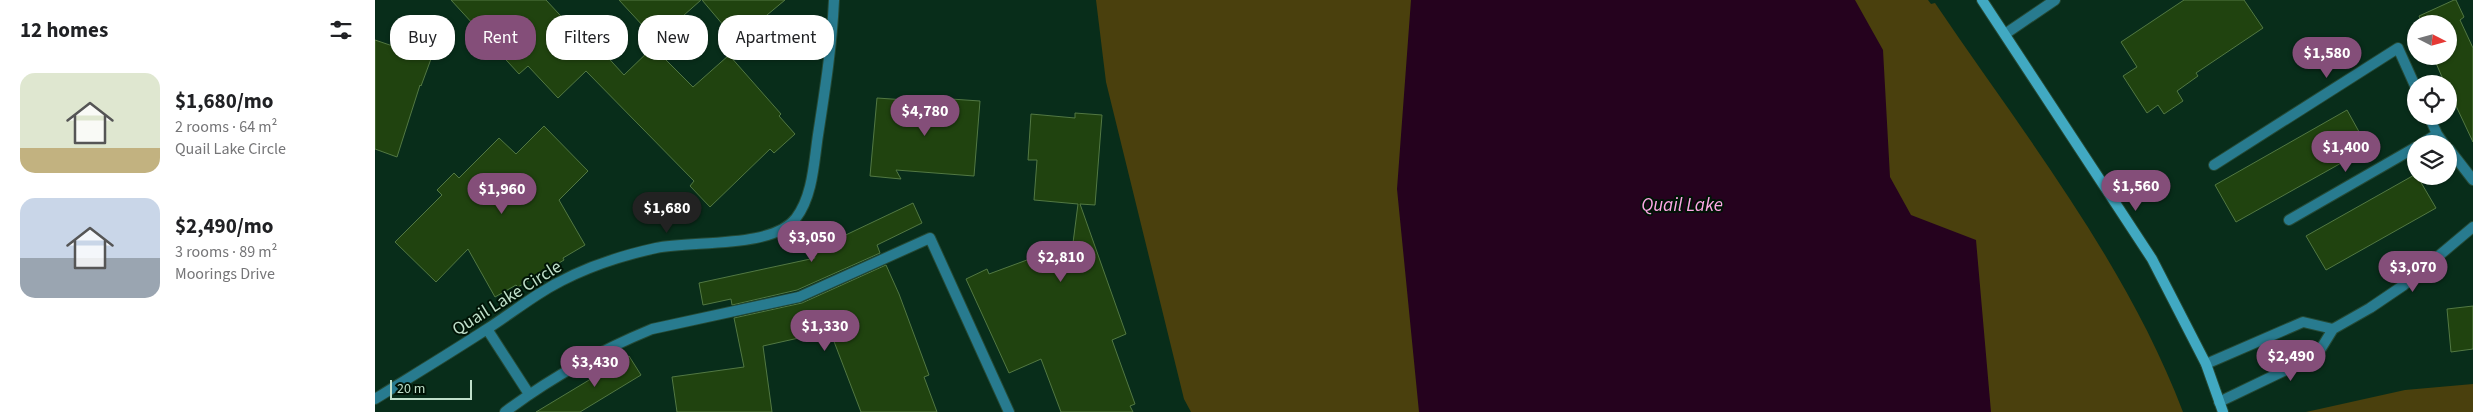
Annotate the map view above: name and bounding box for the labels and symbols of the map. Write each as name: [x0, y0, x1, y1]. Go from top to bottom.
north arrow: [2407, 15, 2457, 65]
pin: $1,580: [2286, 36, 2368, 79]
pin: $4,780: [884, 94, 966, 137]
pin: $1,400: [2305, 130, 2387, 173]
pin: $1,560: [2095, 170, 2177, 212]
pin: $1,960: [461, 172, 543, 215]
pin: $1,680: [626, 192, 708, 234]
water label: Quail Lake: [1641, 192, 1723, 219]
pin: $3,050: [771, 220, 853, 263]
pin: $2,810: [1020, 240, 1102, 283]
pin: $3,070: [2372, 250, 2454, 293]
street label: Quail Lake Circle: [447, 254, 567, 342]
pin: $1,330: [784, 310, 866, 352]
pin: $2,490: [2250, 340, 2332, 382]
pin: $3,430: [554, 346, 636, 388]
scale bar: [390, 377, 473, 400]

